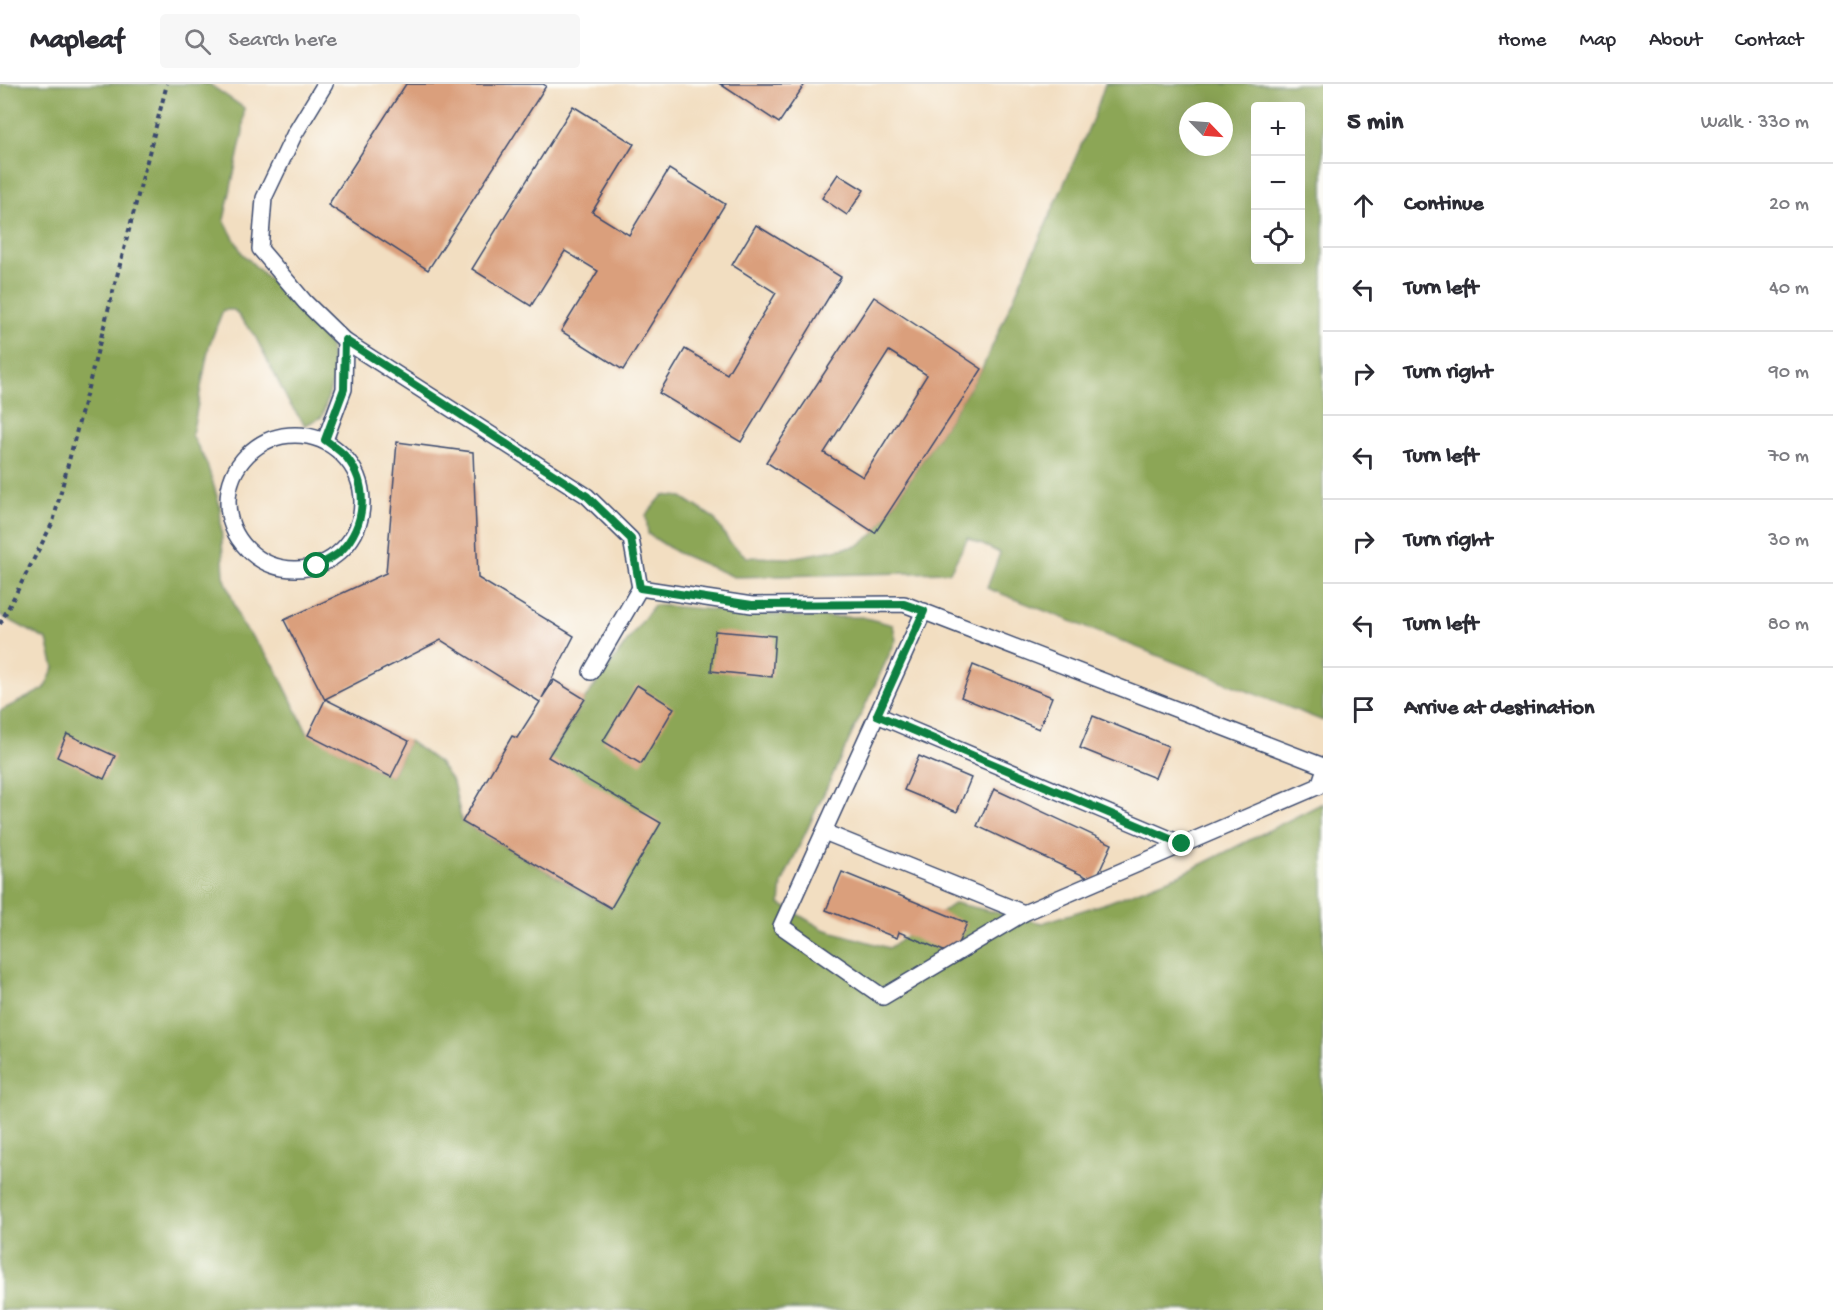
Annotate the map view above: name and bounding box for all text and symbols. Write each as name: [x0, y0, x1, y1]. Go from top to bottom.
search box: [160, 14, 580, 68]
text: Mapleaf: [30, 25, 124, 58]
icon: search: [181, 25, 214, 58]
text: Search here: [229, 28, 337, 54]
text: Home: [1498, 29, 1546, 54]
text: Map: [1579, 29, 1616, 54]
text: About: [1649, 29, 1702, 54]
text: Contact: [1735, 29, 1803, 54]
north arrow: [1179, 102, 1233, 156]
map controls: [1251, 102, 1305, 264]
button: +: [1251, 102, 1305, 156]
text: 5 min: [1347, 108, 1403, 139]
text: Walk · 330 m: [1701, 112, 1809, 135]
button: −: [1251, 156, 1305, 210]
icon: ahead: [1347, 189, 1380, 222]
text: Continue: [1404, 192, 1484, 218]
text: 20 m: [1769, 194, 1809, 217]
button: locate: [1251, 210, 1305, 264]
icon: left: [1347, 273, 1380, 306]
text: Turn left: [1404, 276, 1478, 302]
text: 40 m: [1769, 278, 1809, 301]
icon: right: [1347, 357, 1380, 390]
text: Turn right: [1404, 360, 1492, 386]
text: 90 m: [1769, 362, 1809, 385]
icon: left: [1347, 441, 1380, 474]
text: Turn left: [1404, 444, 1478, 470]
text: 70 m: [1768, 446, 1809, 469]
icon: right: [1347, 525, 1380, 558]
text: Turn right: [1404, 528, 1492, 554]
text: 30 m: [1768, 530, 1809, 553]
route start: [303, 552, 329, 578]
icon: left: [1347, 609, 1380, 642]
text: Turn left: [1404, 612, 1478, 638]
text: 80 m: [1768, 614, 1809, 637]
icon: arrive: [1347, 693, 1380, 726]
text: Arrive at destination: [1404, 696, 1594, 722]
route end: [1168, 830, 1194, 856]

